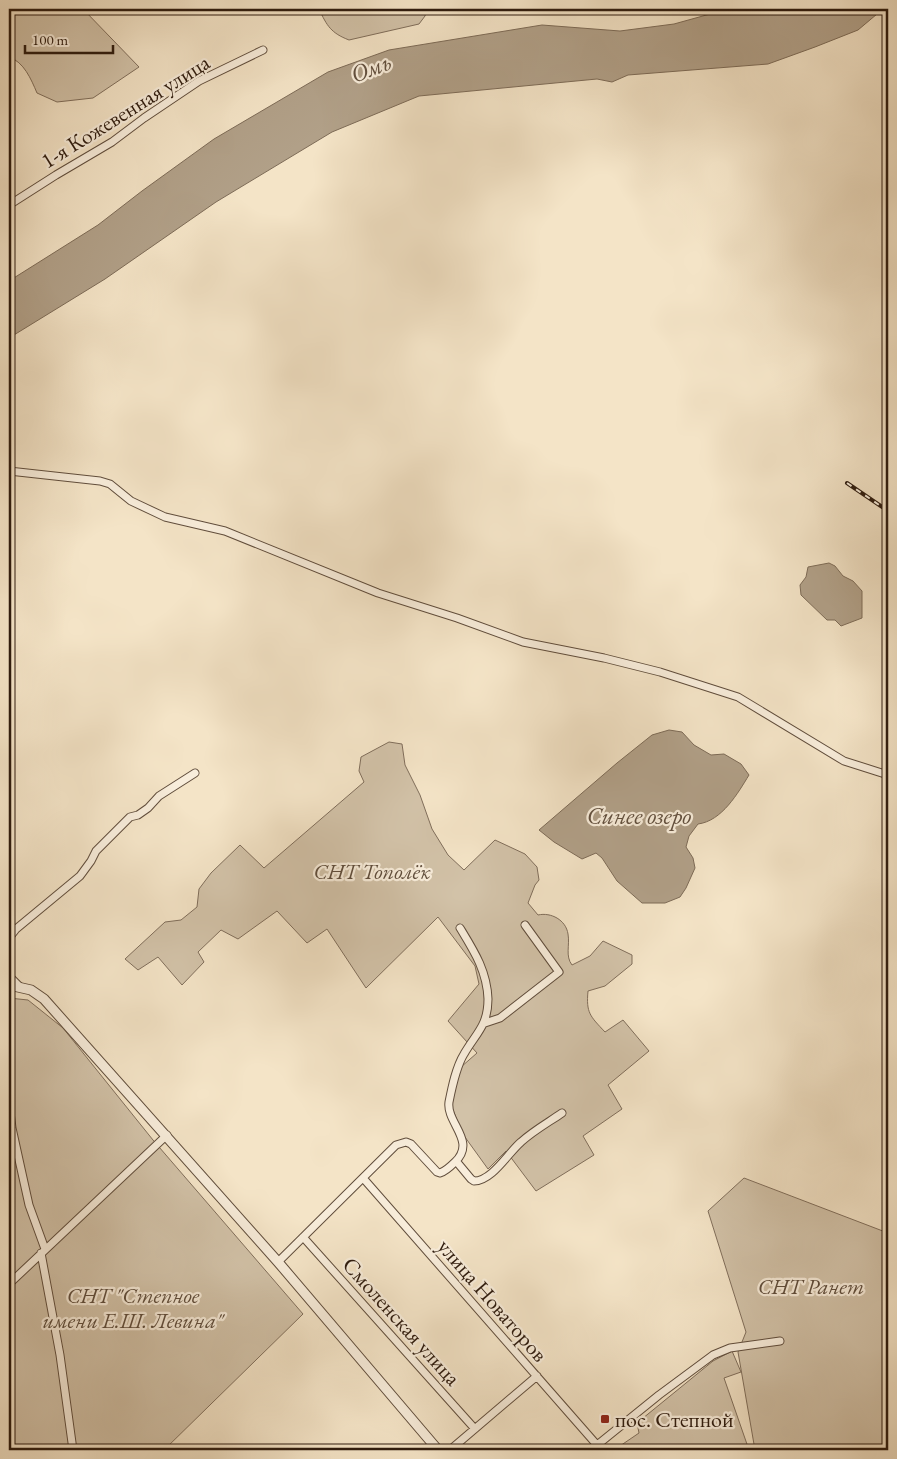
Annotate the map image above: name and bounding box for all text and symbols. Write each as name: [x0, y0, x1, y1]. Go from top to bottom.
scale bar: [25, 22, 112, 54]
text: 100 m: [32, 30, 69, 49]
water label: Омь: [346, 46, 396, 89]
street label: 1-я Кожевенная улица: [35, 48, 215, 175]
water label: Синее озеро: [587, 800, 691, 831]
park label: СНТ Тополёк: [314, 857, 431, 886]
street label: улица Новаторов: [431, 1233, 554, 1368]
street label: Смоленская улица: [336, 1251, 467, 1392]
park label: СНТ Ранет: [758, 1272, 864, 1301]
park label: СНТ "Степное имени Е.Ш. Левина": [43, 1281, 226, 1335]
place label: пос. Степной: [615, 1405, 734, 1434]
marker: пос. Степной: [599, 1413, 611, 1425]

